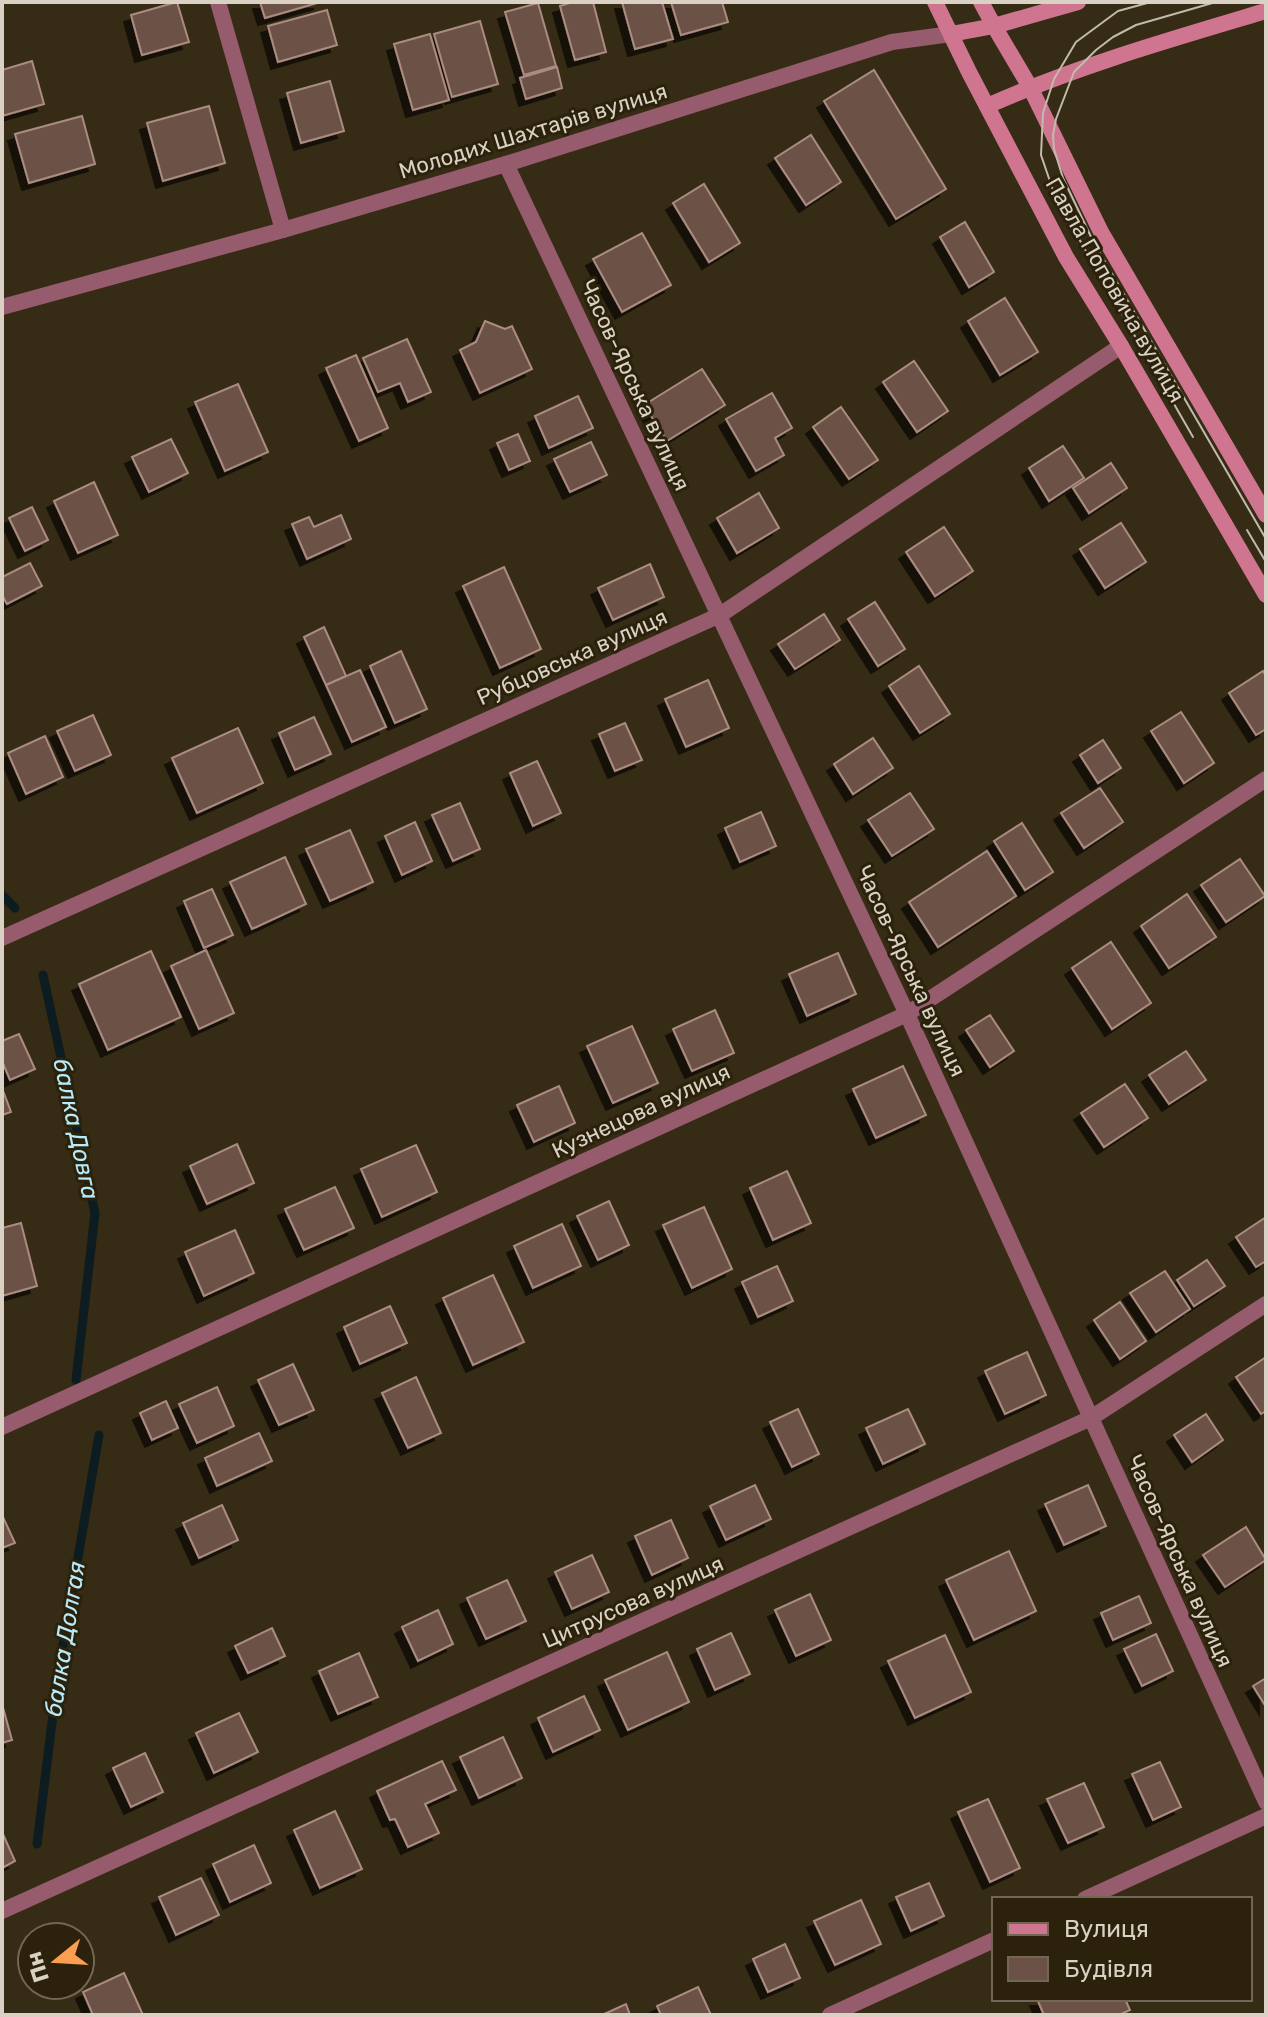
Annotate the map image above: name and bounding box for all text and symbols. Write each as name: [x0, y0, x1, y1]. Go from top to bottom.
street label: Молодих Шахтарів вулиця: [396, 77, 670, 185]
street label: Павла Поповича вулиця: [1039, 173, 1191, 407]
street label: Часов-Ярська вулиця: [574, 275, 696, 495]
street label: Рубцовська вулиця: [473, 603, 671, 711]
street label: Часов-Ярська вулиця: [850, 861, 972, 1081]
water label: балка Довга: [47, 1056, 105, 1202]
street label: Кузнецова вулиця: [548, 1058, 734, 1164]
street label: Часов-Ярська вулиця: [1121, 1451, 1239, 1671]
street label: Цитрусова вулиця: [538, 1550, 728, 1654]
water label: балка Долгая: [39, 1559, 91, 1719]
legend: [992, 1897, 1252, 2001]
text: Вулиця: [1064, 1915, 1149, 1943]
north arrow: [16, 1921, 96, 2001]
text: Пн: [20, 1948, 55, 1986]
text: Будівля: [1064, 1955, 1153, 1983]

